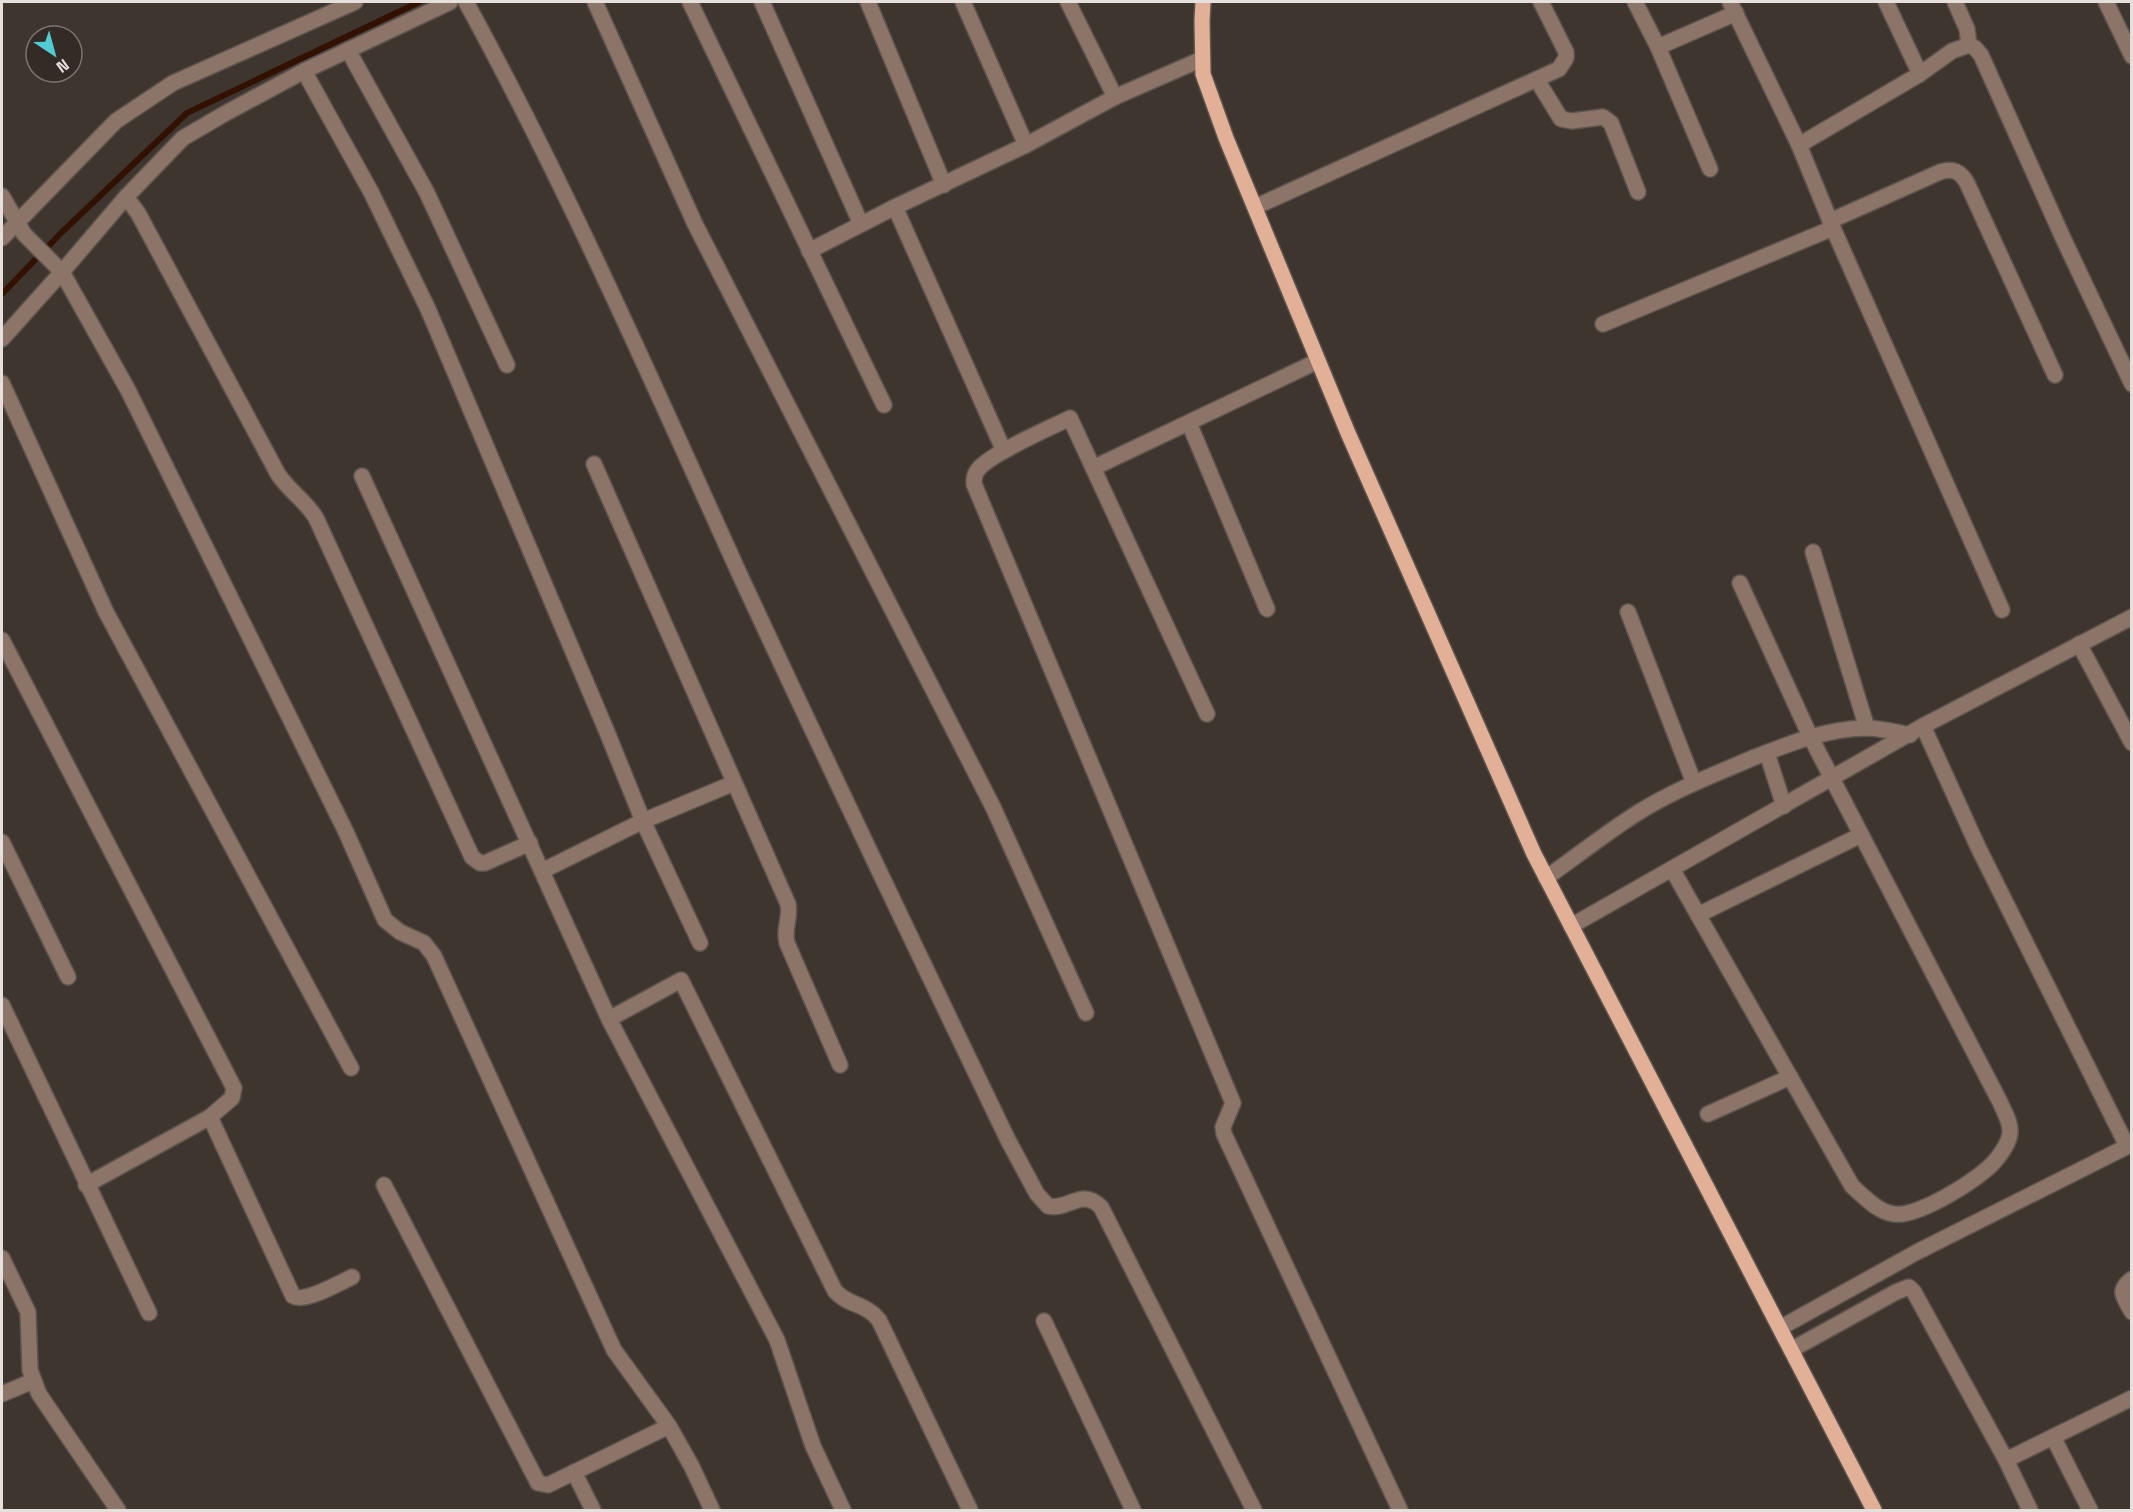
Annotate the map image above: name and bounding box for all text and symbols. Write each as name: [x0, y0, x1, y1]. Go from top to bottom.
north arrow: [24, 24, 84, 84]
text: N: [52, 54, 73, 77]

